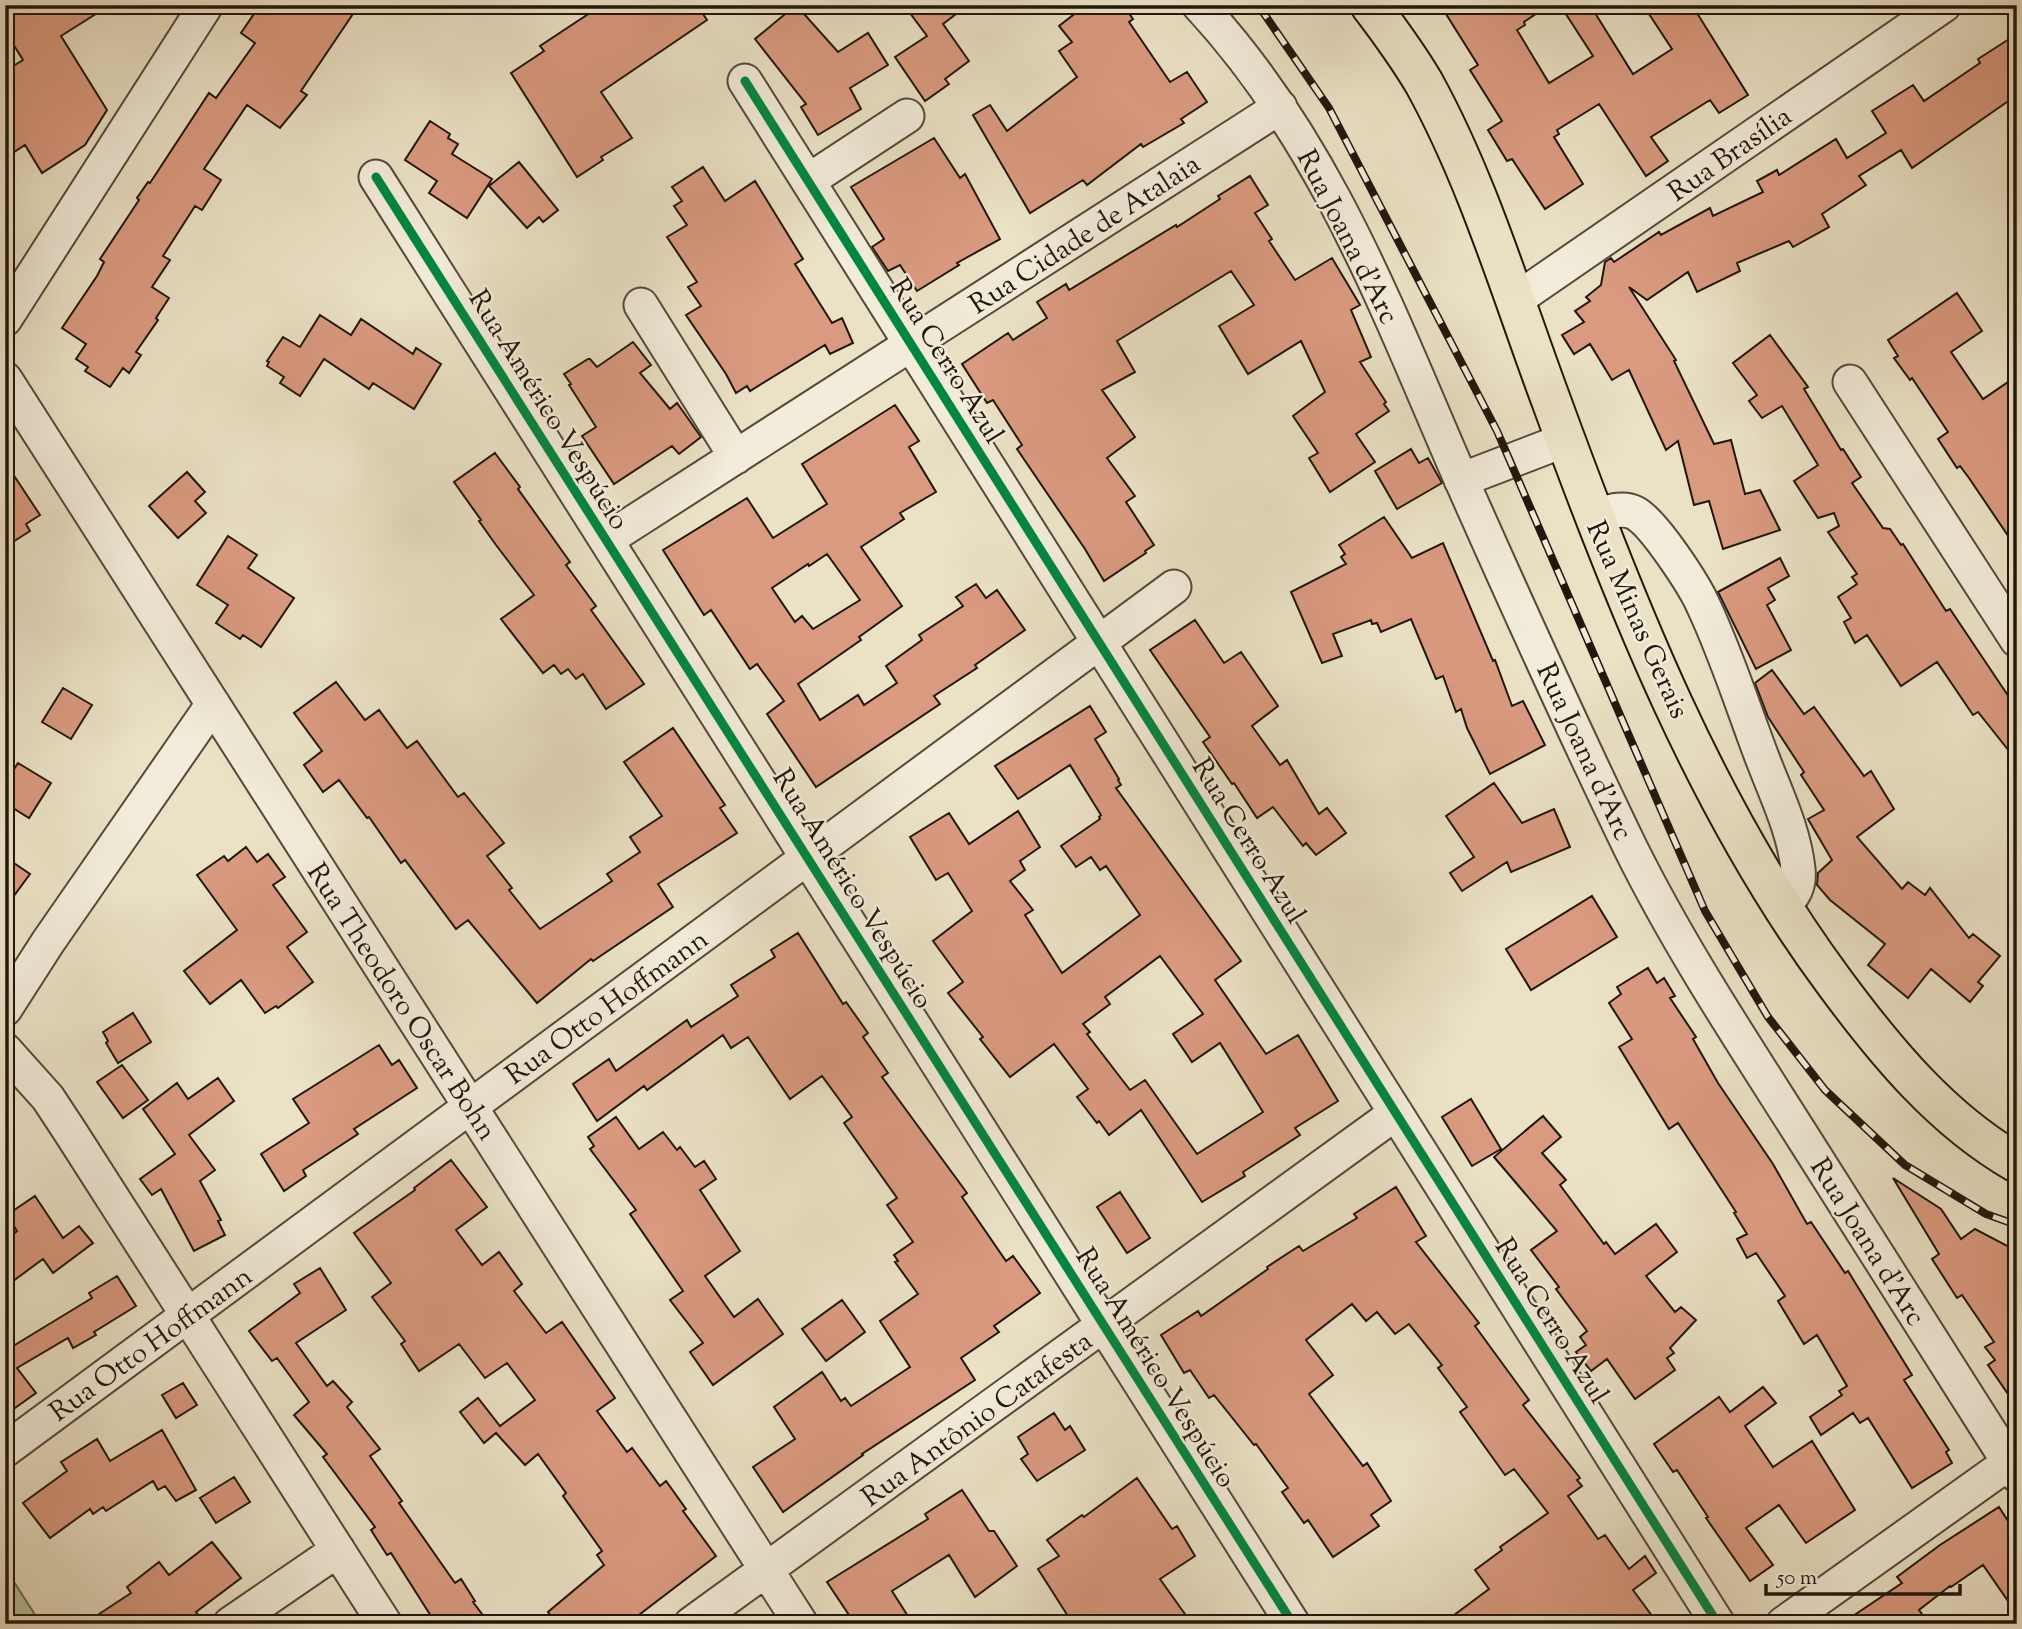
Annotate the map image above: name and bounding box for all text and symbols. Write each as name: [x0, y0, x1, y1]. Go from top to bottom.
street label: Rua Brasília: [1661, 98, 1801, 213]
street label: Rua Joana d'Arc: [1285, 143, 1408, 332]
street label: Rua Cidade de Atalaia: [962, 146, 1209, 325]
street label: Rua Cerro Azul: [879, 271, 1013, 452]
street label: Rua Américo Vespúcio: [457, 283, 638, 538]
street label: Rua Minas Gerais: [1575, 515, 1698, 726]
street label: Rua Joana d'Arc: [1525, 657, 1642, 847]
street label: Rua Cerro Azul: [1181, 751, 1315, 932]
street label: Rua Américo Vespúcio: [761, 762, 942, 1017]
street label: Rua Theodoro Oscar Bohn: [296, 856, 505, 1149]
street label: Rua Otto Hoffmann: [498, 921, 718, 1096]
street label: Rua Joana d'Arc: [1799, 1151, 1934, 1334]
street label: Rua Cerro Azul: [1484, 1231, 1618, 1412]
street label: Rua Américo Vespúcio: [1064, 1241, 1245, 1496]
street label: Rua Otto Hoffmann: [42, 1258, 262, 1433]
street label: Rua Antônio Catafesta: [854, 1323, 1102, 1518]
scale bar: [1766, 1552, 1961, 1596]
text: 50 m: [1776, 1564, 1817, 1594]

